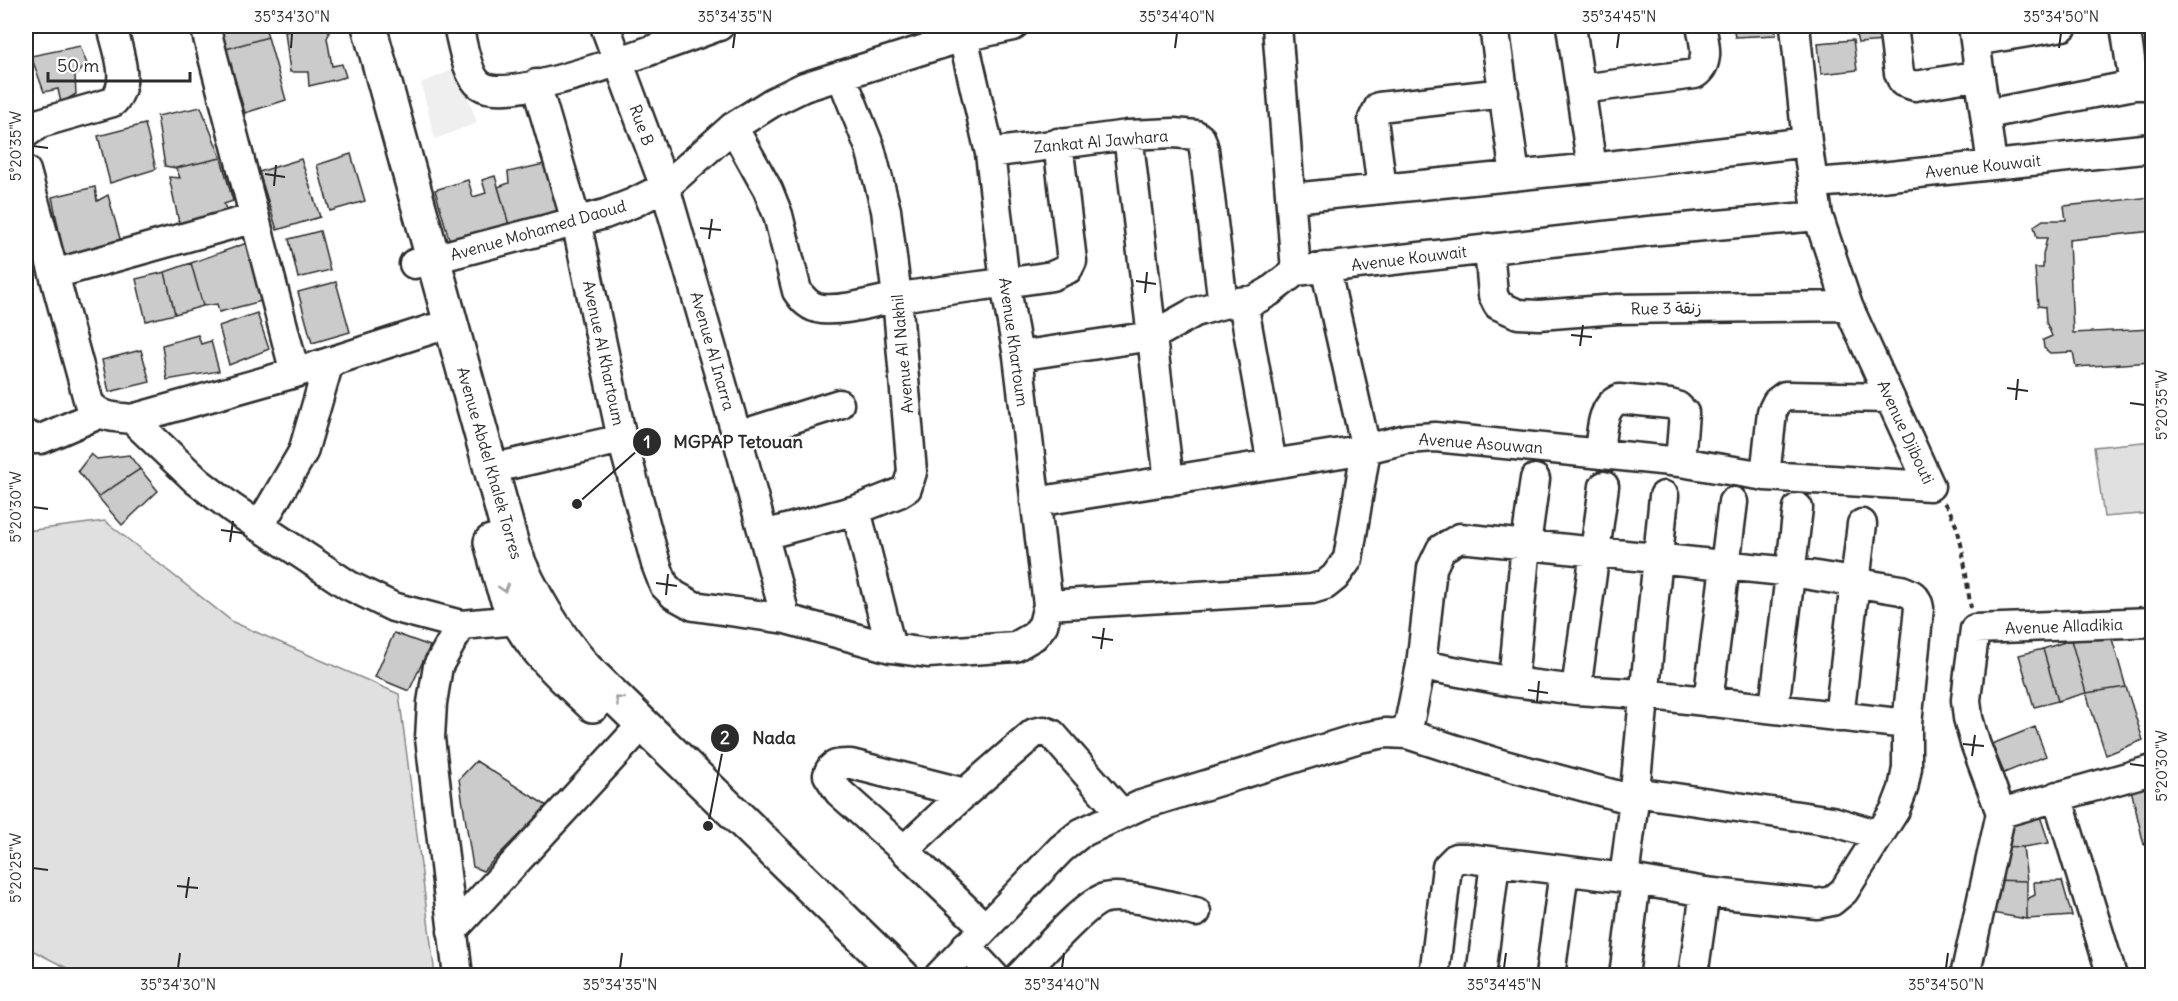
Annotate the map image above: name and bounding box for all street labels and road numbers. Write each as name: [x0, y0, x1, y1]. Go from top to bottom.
street label: Rue B: [625, 102, 659, 148]
street label: Zankat Al Jawhara: [1033, 125, 1169, 157]
street label: Avenue Kouwait: [1924, 150, 2042, 182]
street label: Avenue Mohamed Daoud: [448, 195, 628, 265]
street label: Avenue Kouwait: [1350, 241, 1468, 275]
street label: Avenue Khartoum: [995, 276, 1033, 408]
street label: Avenue Al Khartoum: [579, 279, 629, 427]
street label: Avenue Al Inarra: [687, 289, 739, 413]
street label: Avenue Al Nakhil: [887, 293, 917, 415]
street label: Rue 3 زنقة: [1630, 297, 1702, 319]
street label: Avenue Abdel Khalek Torres: [453, 365, 527, 561]
street label: Avenue Djibouti: [1873, 377, 1939, 487]
street label: Avenue Asouwan: [1418, 429, 1544, 457]
street label: Avenue Alladikia: [2005, 614, 2123, 638]

